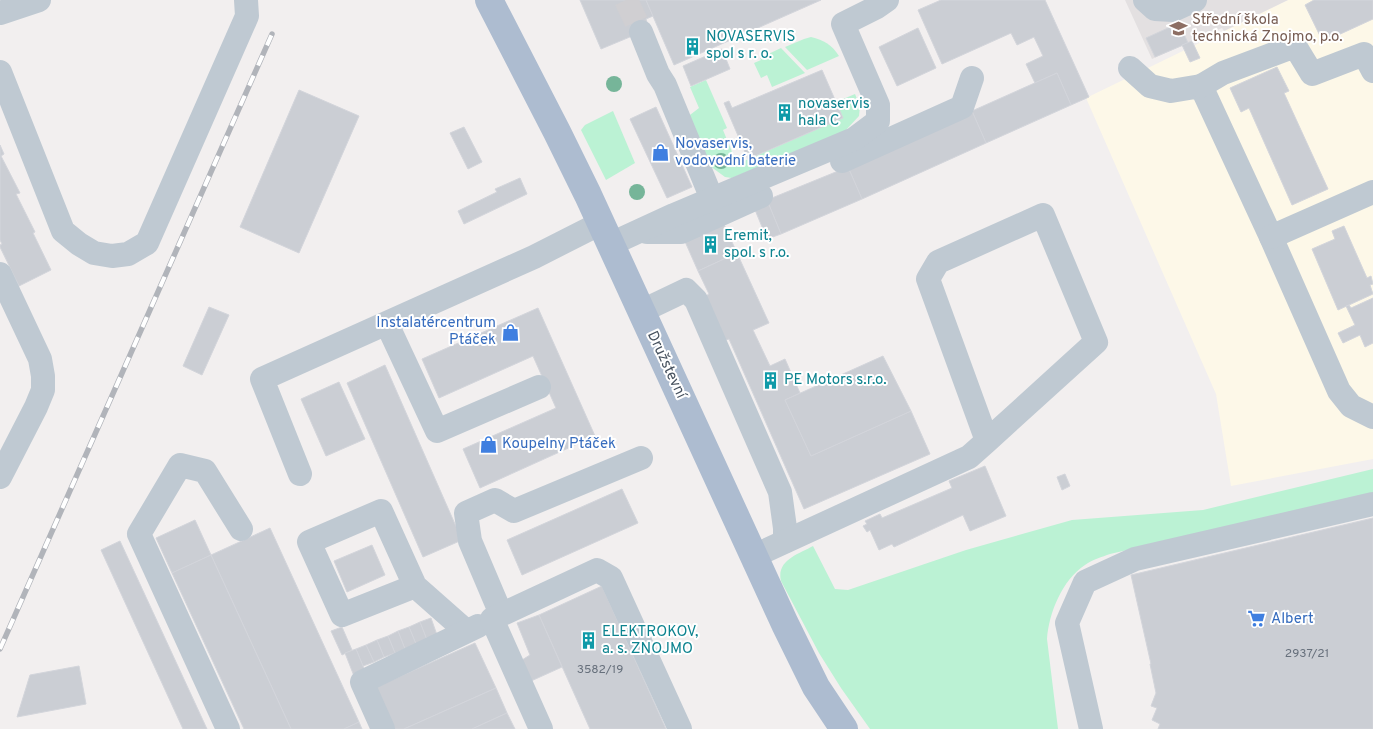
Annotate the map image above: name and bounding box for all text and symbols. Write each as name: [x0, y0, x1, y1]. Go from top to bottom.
place label: Střední škola technická Znojmo, p.o.: [1192, 11, 1343, 47]
school or university icon: Střední škola technická Znojmo, p.o.: [1168, 19, 1188, 39]
place label: NOVASERVIS spol s r. o.: [706, 28, 796, 64]
building icon: NOVASERVIS spol s r. o.: [682, 36, 702, 56]
place label: novaservis hala C: [798, 95, 870, 131]
building icon: novaservis hala C: [774, 103, 794, 123]
place label: Novaservis, vodovodní baterie: [675, 135, 796, 171]
shop icon: Novaservis, vodovodní baterie: [651, 143, 671, 163]
place label: Eremit, spol. s r.o.: [724, 227, 789, 263]
building icon: Eremit, spol. s r.o.: [700, 235, 720, 255]
place label: Instalatércentrum Ptáček: [376, 314, 496, 350]
shop icon: Instalatércentrum Ptáček: [500, 322, 520, 342]
street label: Družstevní: [642, 328, 690, 403]
building icon: PE Motors s.r.o.: [760, 370, 780, 390]
place label: PE Motors s.r.o.: [784, 371, 887, 390]
shop icon: Koupelny Ptáček: [478, 434, 498, 454]
place label: Koupelny Ptáček: [502, 435, 616, 454]
supermarket icon: Albert: [1247, 609, 1267, 629]
place label: Albert: [1271, 610, 1314, 629]
place label: ELEKTROKOV, a. s. ZNOJMO: [602, 623, 698, 659]
building icon: ELEKTROKOV, a. s. ZNOJMO: [578, 631, 598, 651]
house number: 2937/21: [1285, 646, 1329, 662]
house number: 3582/19: [577, 662, 623, 678]

